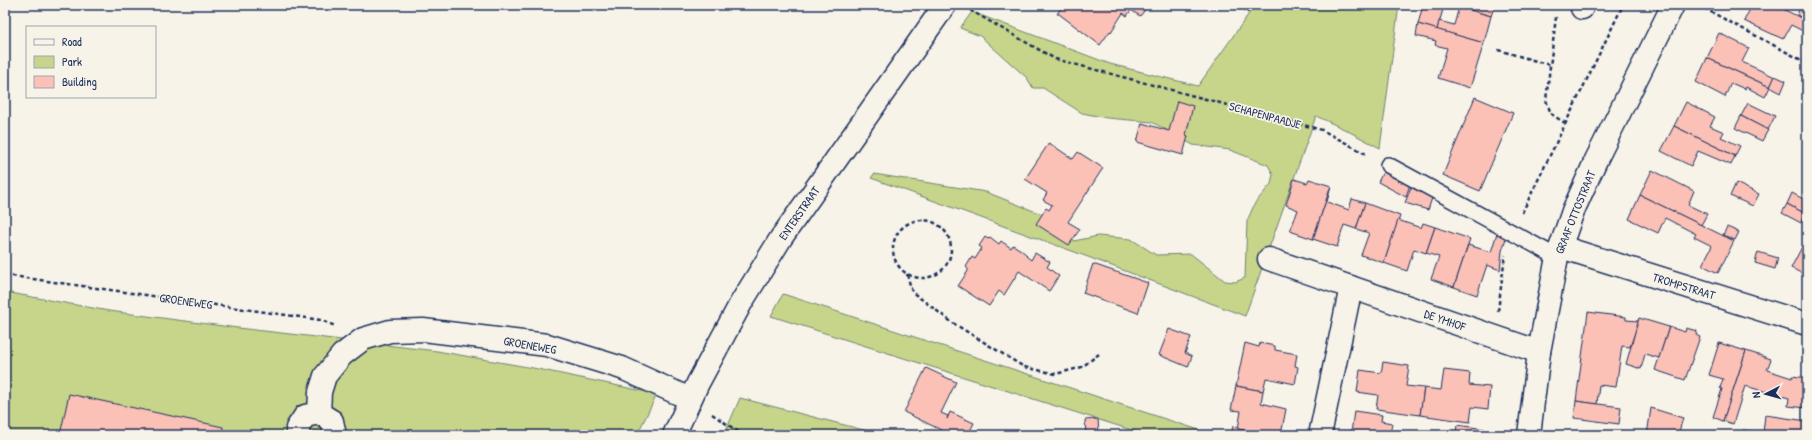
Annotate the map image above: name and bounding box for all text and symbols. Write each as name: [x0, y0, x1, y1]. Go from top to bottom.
legend: [26, 26, 156, 98]
text: Road: [62, 33, 82, 50]
text: Park: [62, 53, 82, 70]
text: Building: [62, 73, 97, 90]
street label: SCHAPENPAADJE: [1227, 97, 1304, 133]
street label: GRAAF OTTOSTRAAT: [1551, 167, 1600, 256]
street label: ENTERSTRAAT: [774, 182, 824, 243]
street label: TROMPSTRAAT: [1651, 268, 1718, 304]
street label: GROENEWEG: [158, 289, 214, 313]
street label: DE YMHOF: [1422, 305, 1469, 335]
street label: GROENEWEG: [502, 332, 558, 358]
north arrow: [1746, 374, 1786, 414]
text: N: [1749, 391, 1763, 399]

